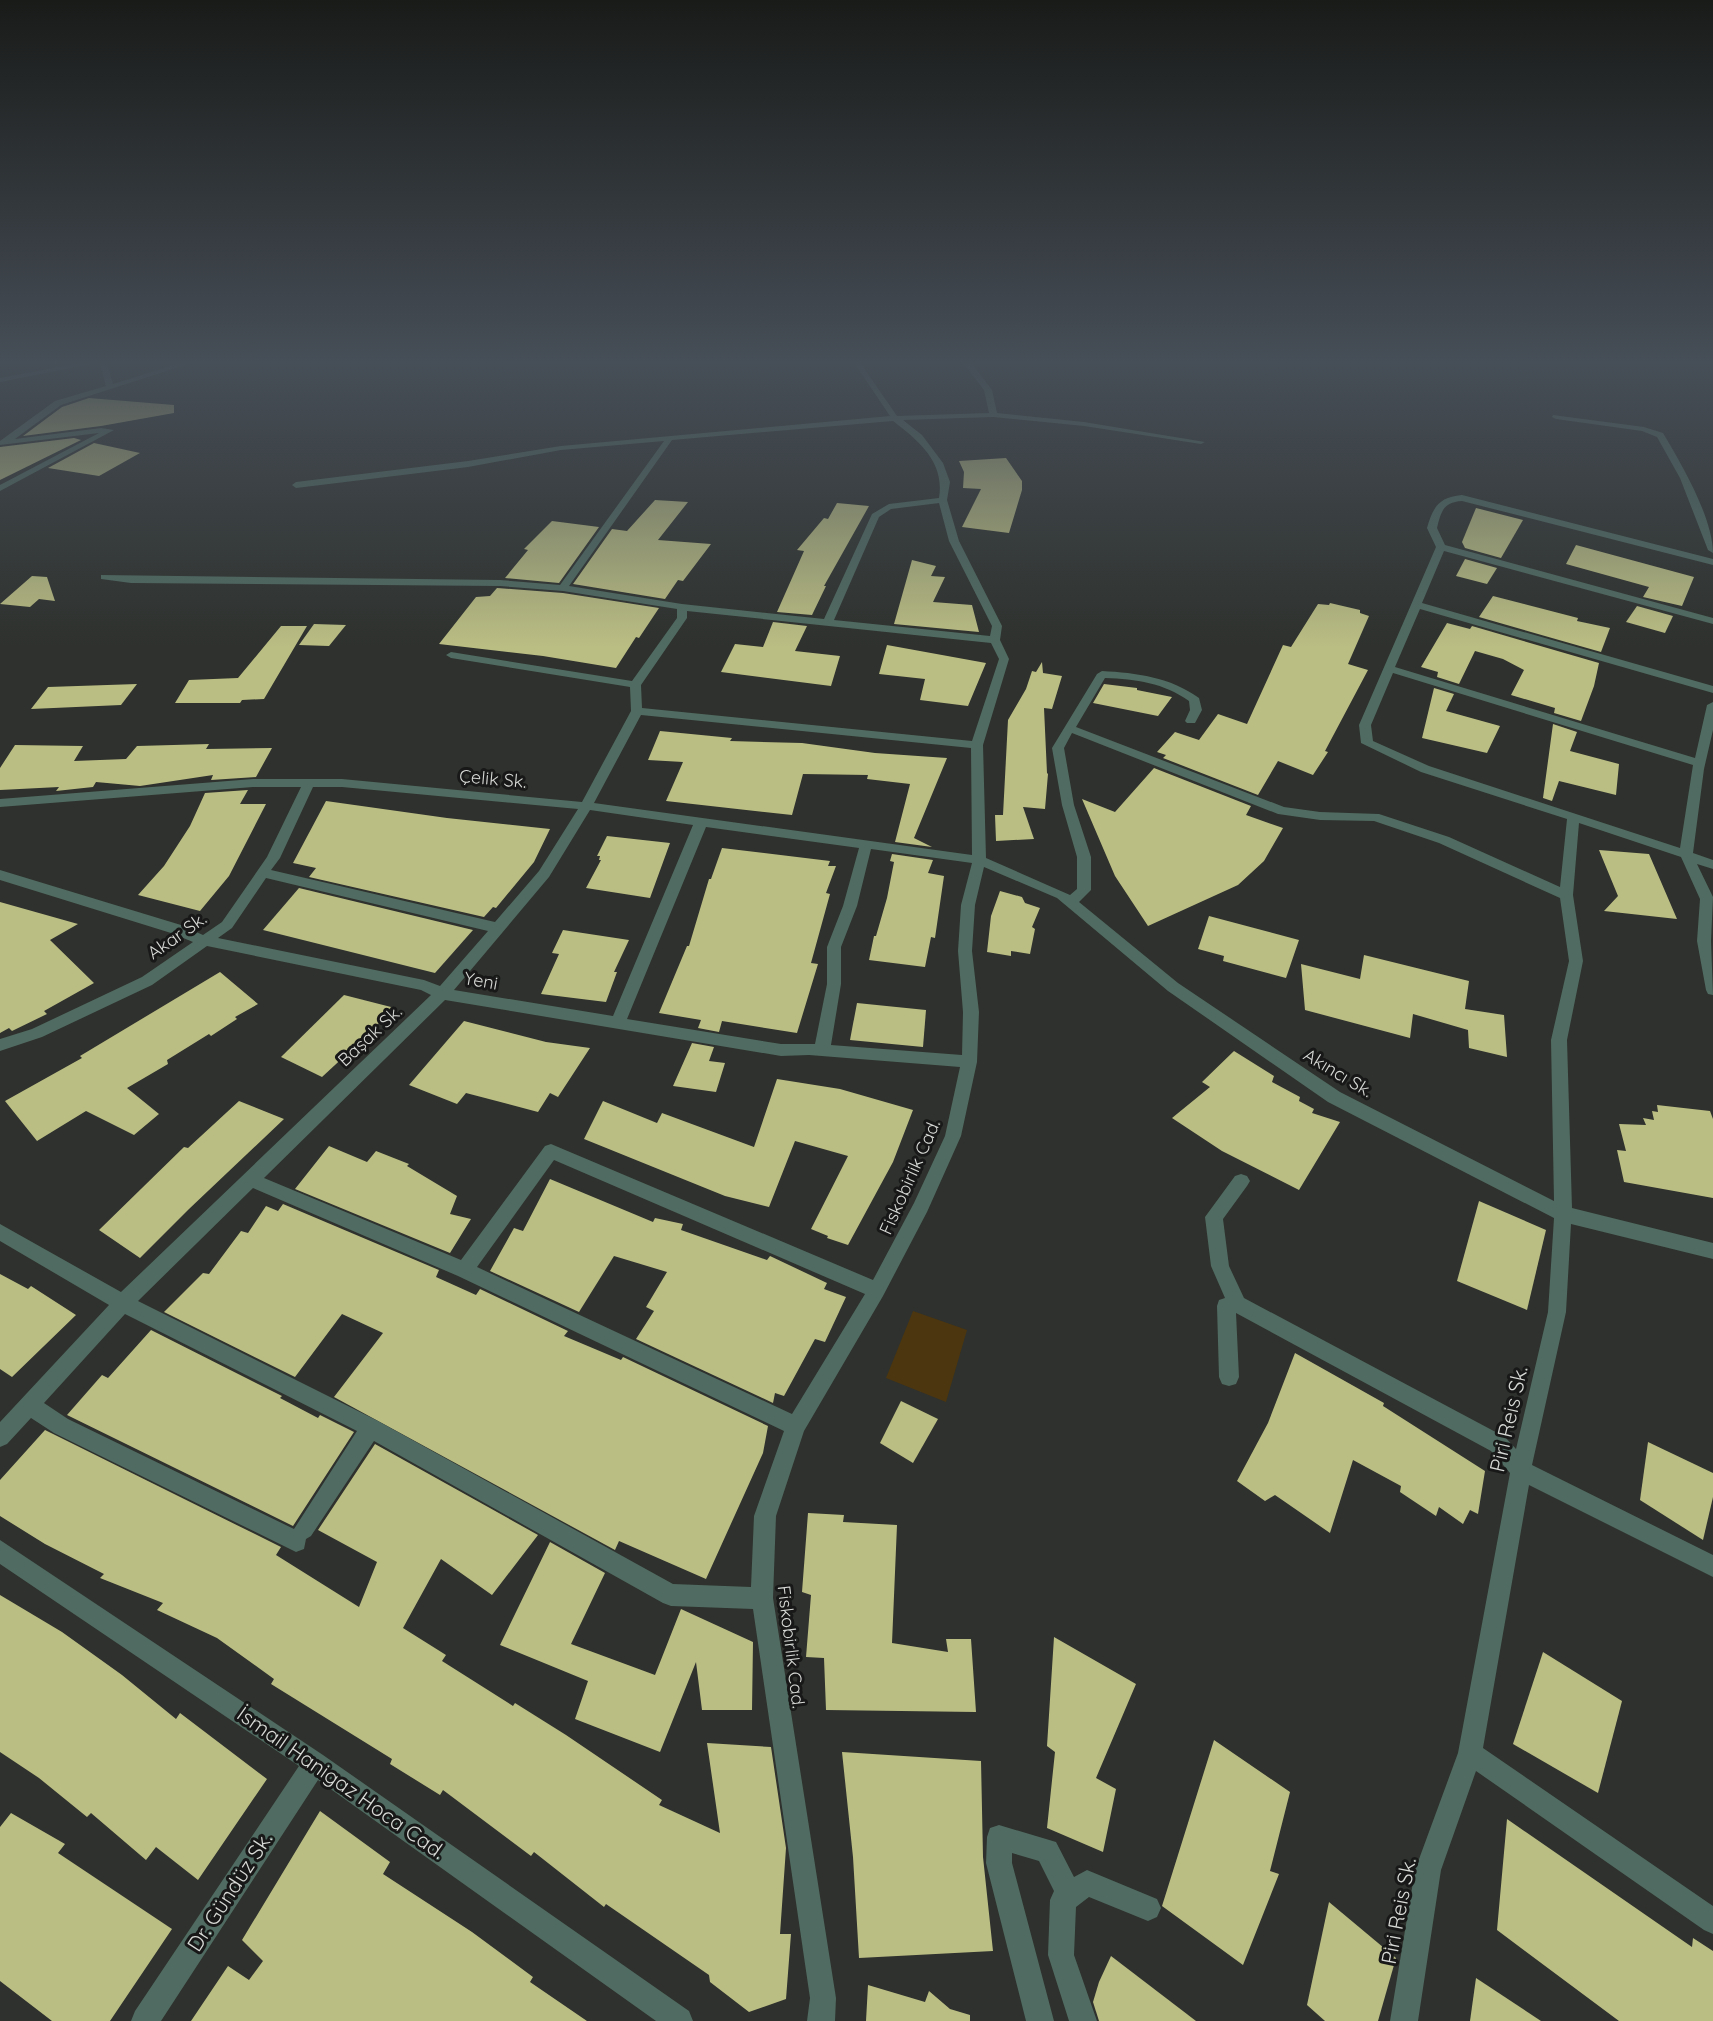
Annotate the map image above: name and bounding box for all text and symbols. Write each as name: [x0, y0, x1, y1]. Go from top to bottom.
street label: Çelik Sk.: [458, 764, 528, 793]
street label: Akar Sk.: [143, 907, 211, 964]
street label: Yeni: [462, 966, 500, 995]
street label: Başak Sk.: [333, 1000, 407, 1071]
street label: Akıncı Sk.: [1299, 1043, 1377, 1102]
street label: Fiskobirlik Cad.: [874, 1116, 945, 1238]
street label: Piri Reis Sk.: [1483, 1363, 1533, 1474]
street label: Fiskobirlik Cad.: [773, 1584, 810, 1710]
street label: İsmail Hanigaz Hoca Cad.: [232, 1700, 451, 1864]
street label: Dr. Gündüz Sk.: [181, 1827, 277, 1956]
street label: Piri Reis Sk.: [1375, 1855, 1421, 1966]

